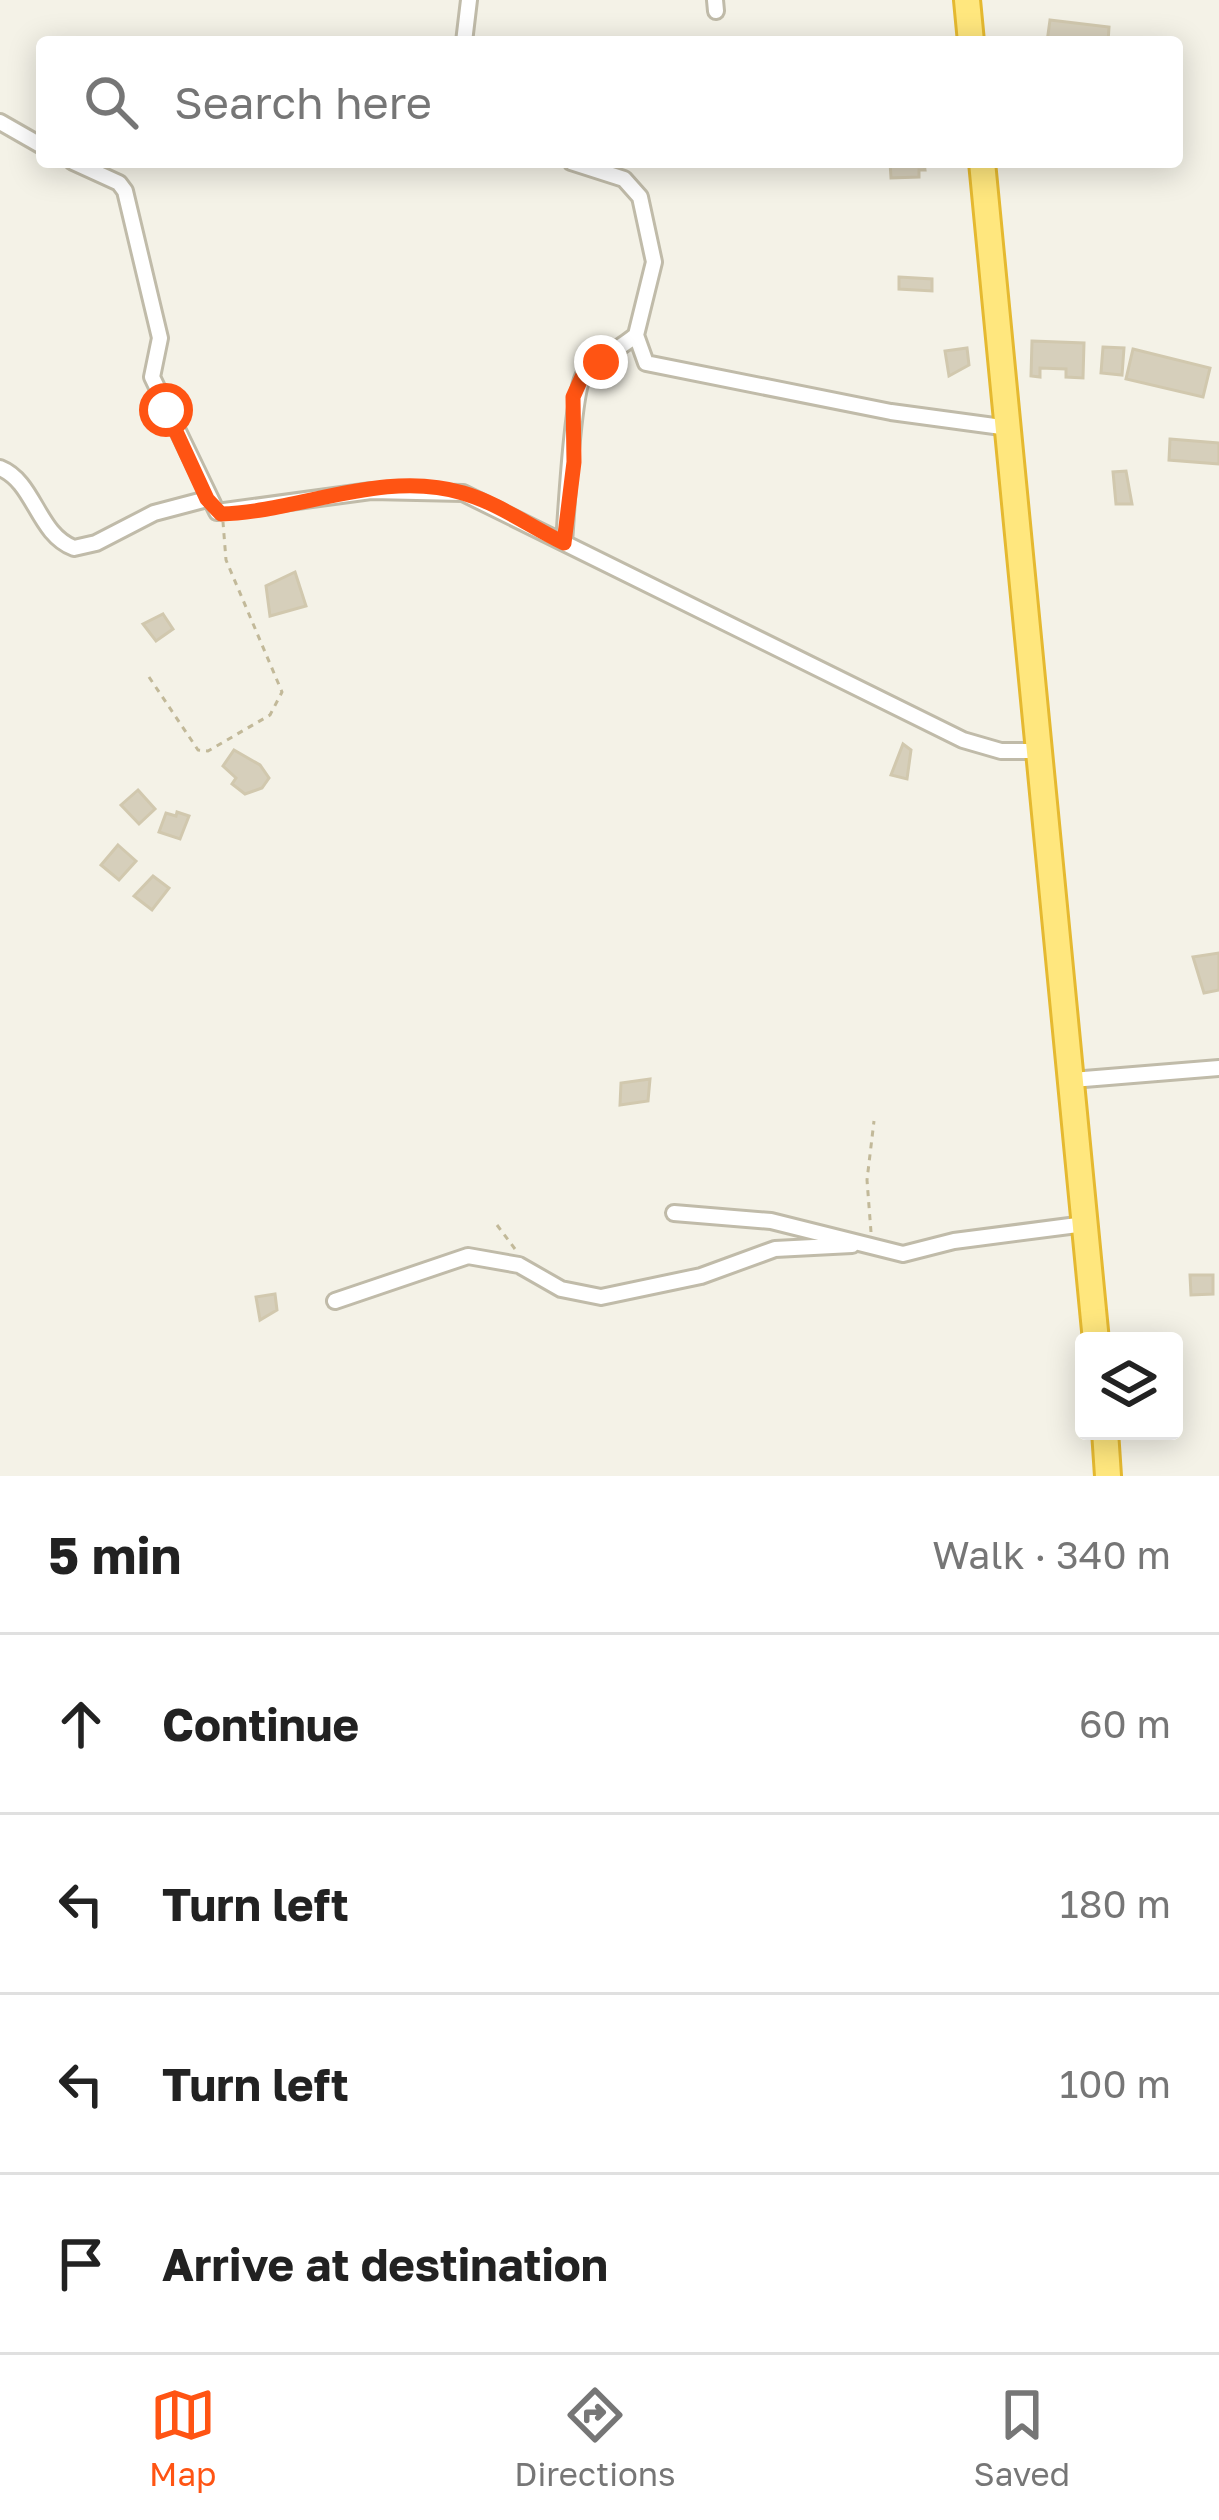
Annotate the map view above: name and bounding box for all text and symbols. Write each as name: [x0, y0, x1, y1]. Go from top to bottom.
search box: [36, 36, 1183, 168]
icon: search: [78, 69, 144, 135]
text: Search here: [174, 75, 432, 129]
route end: [574, 335, 628, 389]
route start: [139, 383, 193, 437]
map controls: [1075, 1332, 1183, 1440]
button: layers: [1075, 1332, 1183, 1440]
text: 5 min: [48, 1524, 181, 1585]
text: Walk · 340 m: [932, 1531, 1171, 1578]
icon: ahead: [48, 1691, 114, 1757]
text: Continue: [162, 1697, 359, 1751]
text: 60 m: [1079, 1700, 1171, 1747]
icon: left: [48, 1871, 114, 1937]
text: Turn left: [162, 1877, 349, 1931]
text: 180 m: [1060, 1880, 1171, 1927]
icon: left: [48, 2051, 114, 2117]
text: Turn left: [162, 2057, 349, 2111]
text: 100 m: [1059, 2060, 1171, 2107]
icon: arrive: [48, 2231, 114, 2297]
text: Arrive at destination: [162, 2237, 608, 2291]
tab: Map: [149, 2382, 216, 2493]
tab: Directions: [514, 2382, 676, 2493]
tab: Saved: [974, 2382, 1070, 2493]

